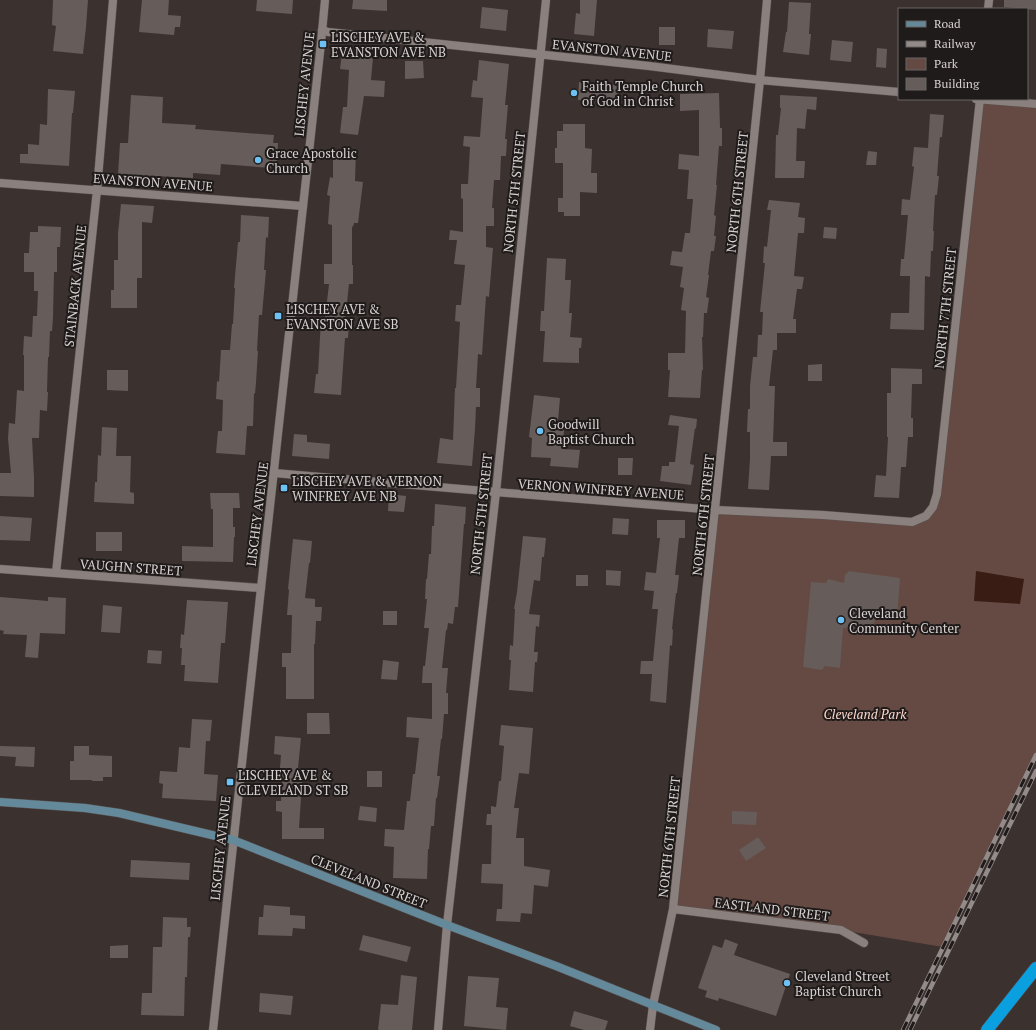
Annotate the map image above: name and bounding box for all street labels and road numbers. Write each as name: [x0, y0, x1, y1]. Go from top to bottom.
street label: LISCHEY AVENUE: [290, 31, 318, 137]
street label: EVANSTON AVENUE: [551, 35, 673, 65]
street label: NORTH 5TH STREET: [499, 131, 529, 253]
street label: NORTH 6TH STREET: [722, 131, 752, 253]
street label: EVANSTON AVENUE: [92, 169, 214, 195]
street label: STAINBACK AVENUE: [60, 224, 90, 348]
street label: NORTH 7TH STREET: [930, 247, 960, 369]
street label: NORTH 5TH STREET: [466, 453, 496, 575]
street label: NORTH 6TH STREET: [688, 454, 718, 576]
street label: LISCHEY AVENUE: [242, 461, 272, 567]
street label: VERNON WINFREY AVENUE: [517, 474, 685, 504]
street label: VAUGHN STREET: [79, 554, 183, 580]
street label: NORTH 6TH STREET: [654, 776, 684, 898]
street label: LISCHEY AVENUE: [206, 795, 234, 901]
street label: CLEVELAND STREET: [308, 849, 430, 913]
street label: EASTLAND STREET: [713, 893, 831, 925]

